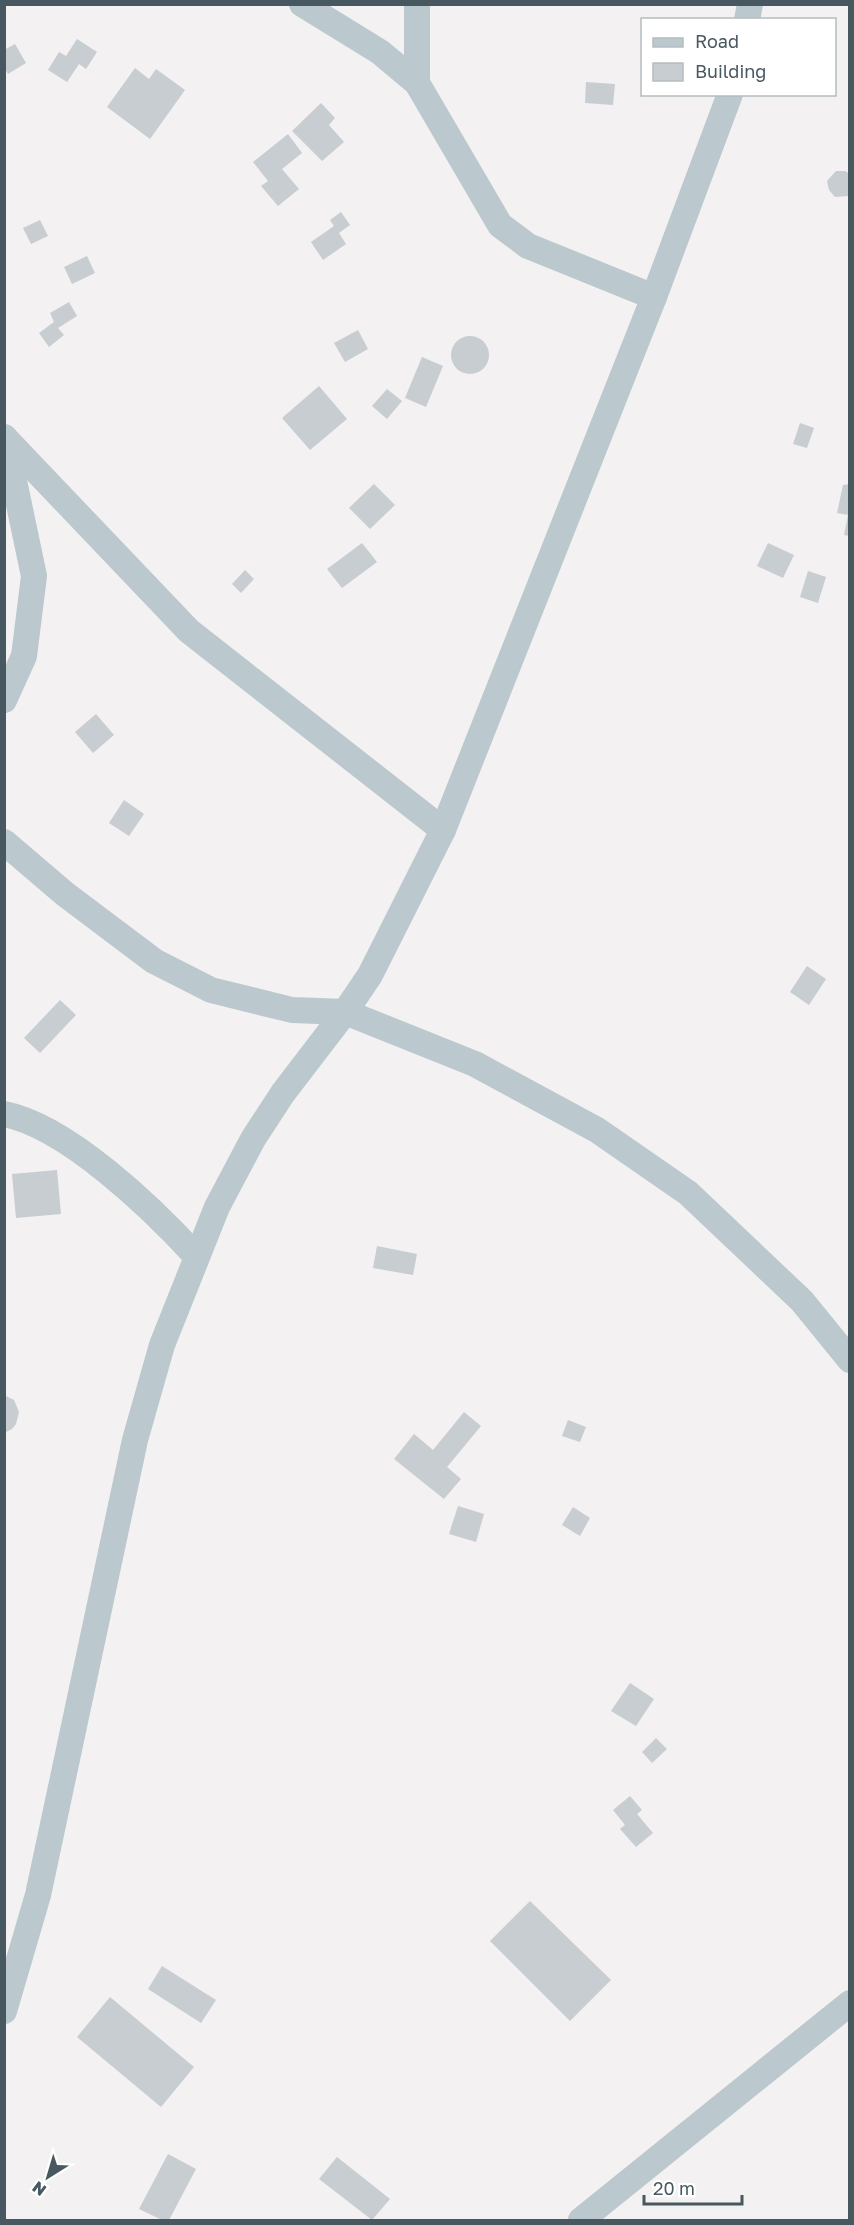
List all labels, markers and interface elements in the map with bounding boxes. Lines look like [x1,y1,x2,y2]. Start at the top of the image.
legend [641,18,836,96]
text: Road [695,30,739,52]
text: Building [695,60,766,82]
north arrow [18,2147,78,2207]
scale bar [644,2168,742,2206]
text: N [28,2177,50,2201]
text: 20 m [653,2177,695,2199]

